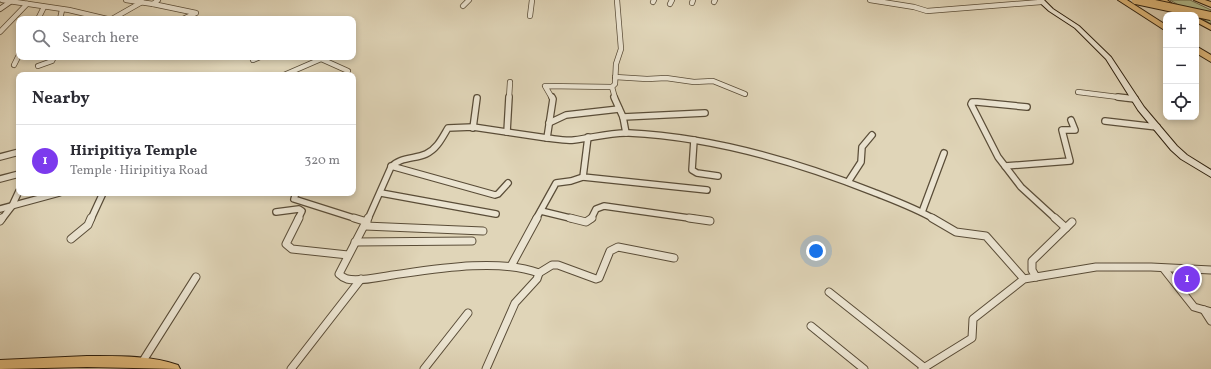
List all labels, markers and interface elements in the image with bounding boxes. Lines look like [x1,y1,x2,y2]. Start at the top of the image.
map controls [1163,12,1199,120]
button: + [1163,12,1199,48]
search box [16,16,356,60]
icon: search [30,27,52,49]
text: Search here [62,28,139,49]
button: − [1163,48,1199,84]
button: locate [1163,84,1199,120]
text: Nearby [32,87,90,110]
text: Hiripitiya Temple [70,141,197,162]
text: 1 [42,152,48,170]
text: 320 m [305,152,340,170]
text: Temple · Hiripitiya Road [70,162,208,180]
your location [806,241,826,261]
pin: 1 [1174,264,1200,294]

